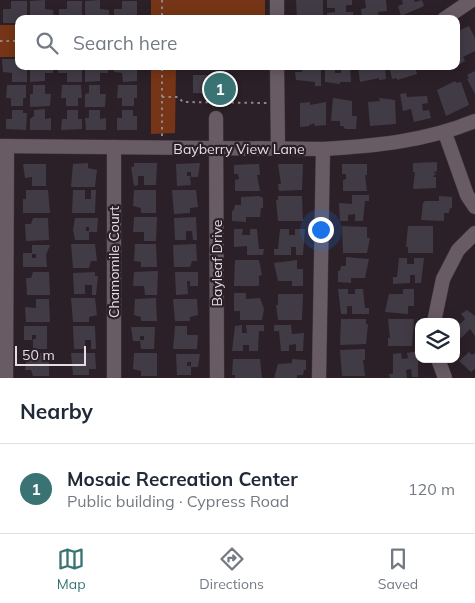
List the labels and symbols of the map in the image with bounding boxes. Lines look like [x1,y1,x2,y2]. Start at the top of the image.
pin: 1 [204,70,236,108]
street label: Bayberry View Lane [173,140,305,158]
street label: Chamomile Court [105,206,123,318]
your location [308,217,334,243]
street label: Bayleaf Drive [208,220,226,306]
scale bar [15,343,86,366]

